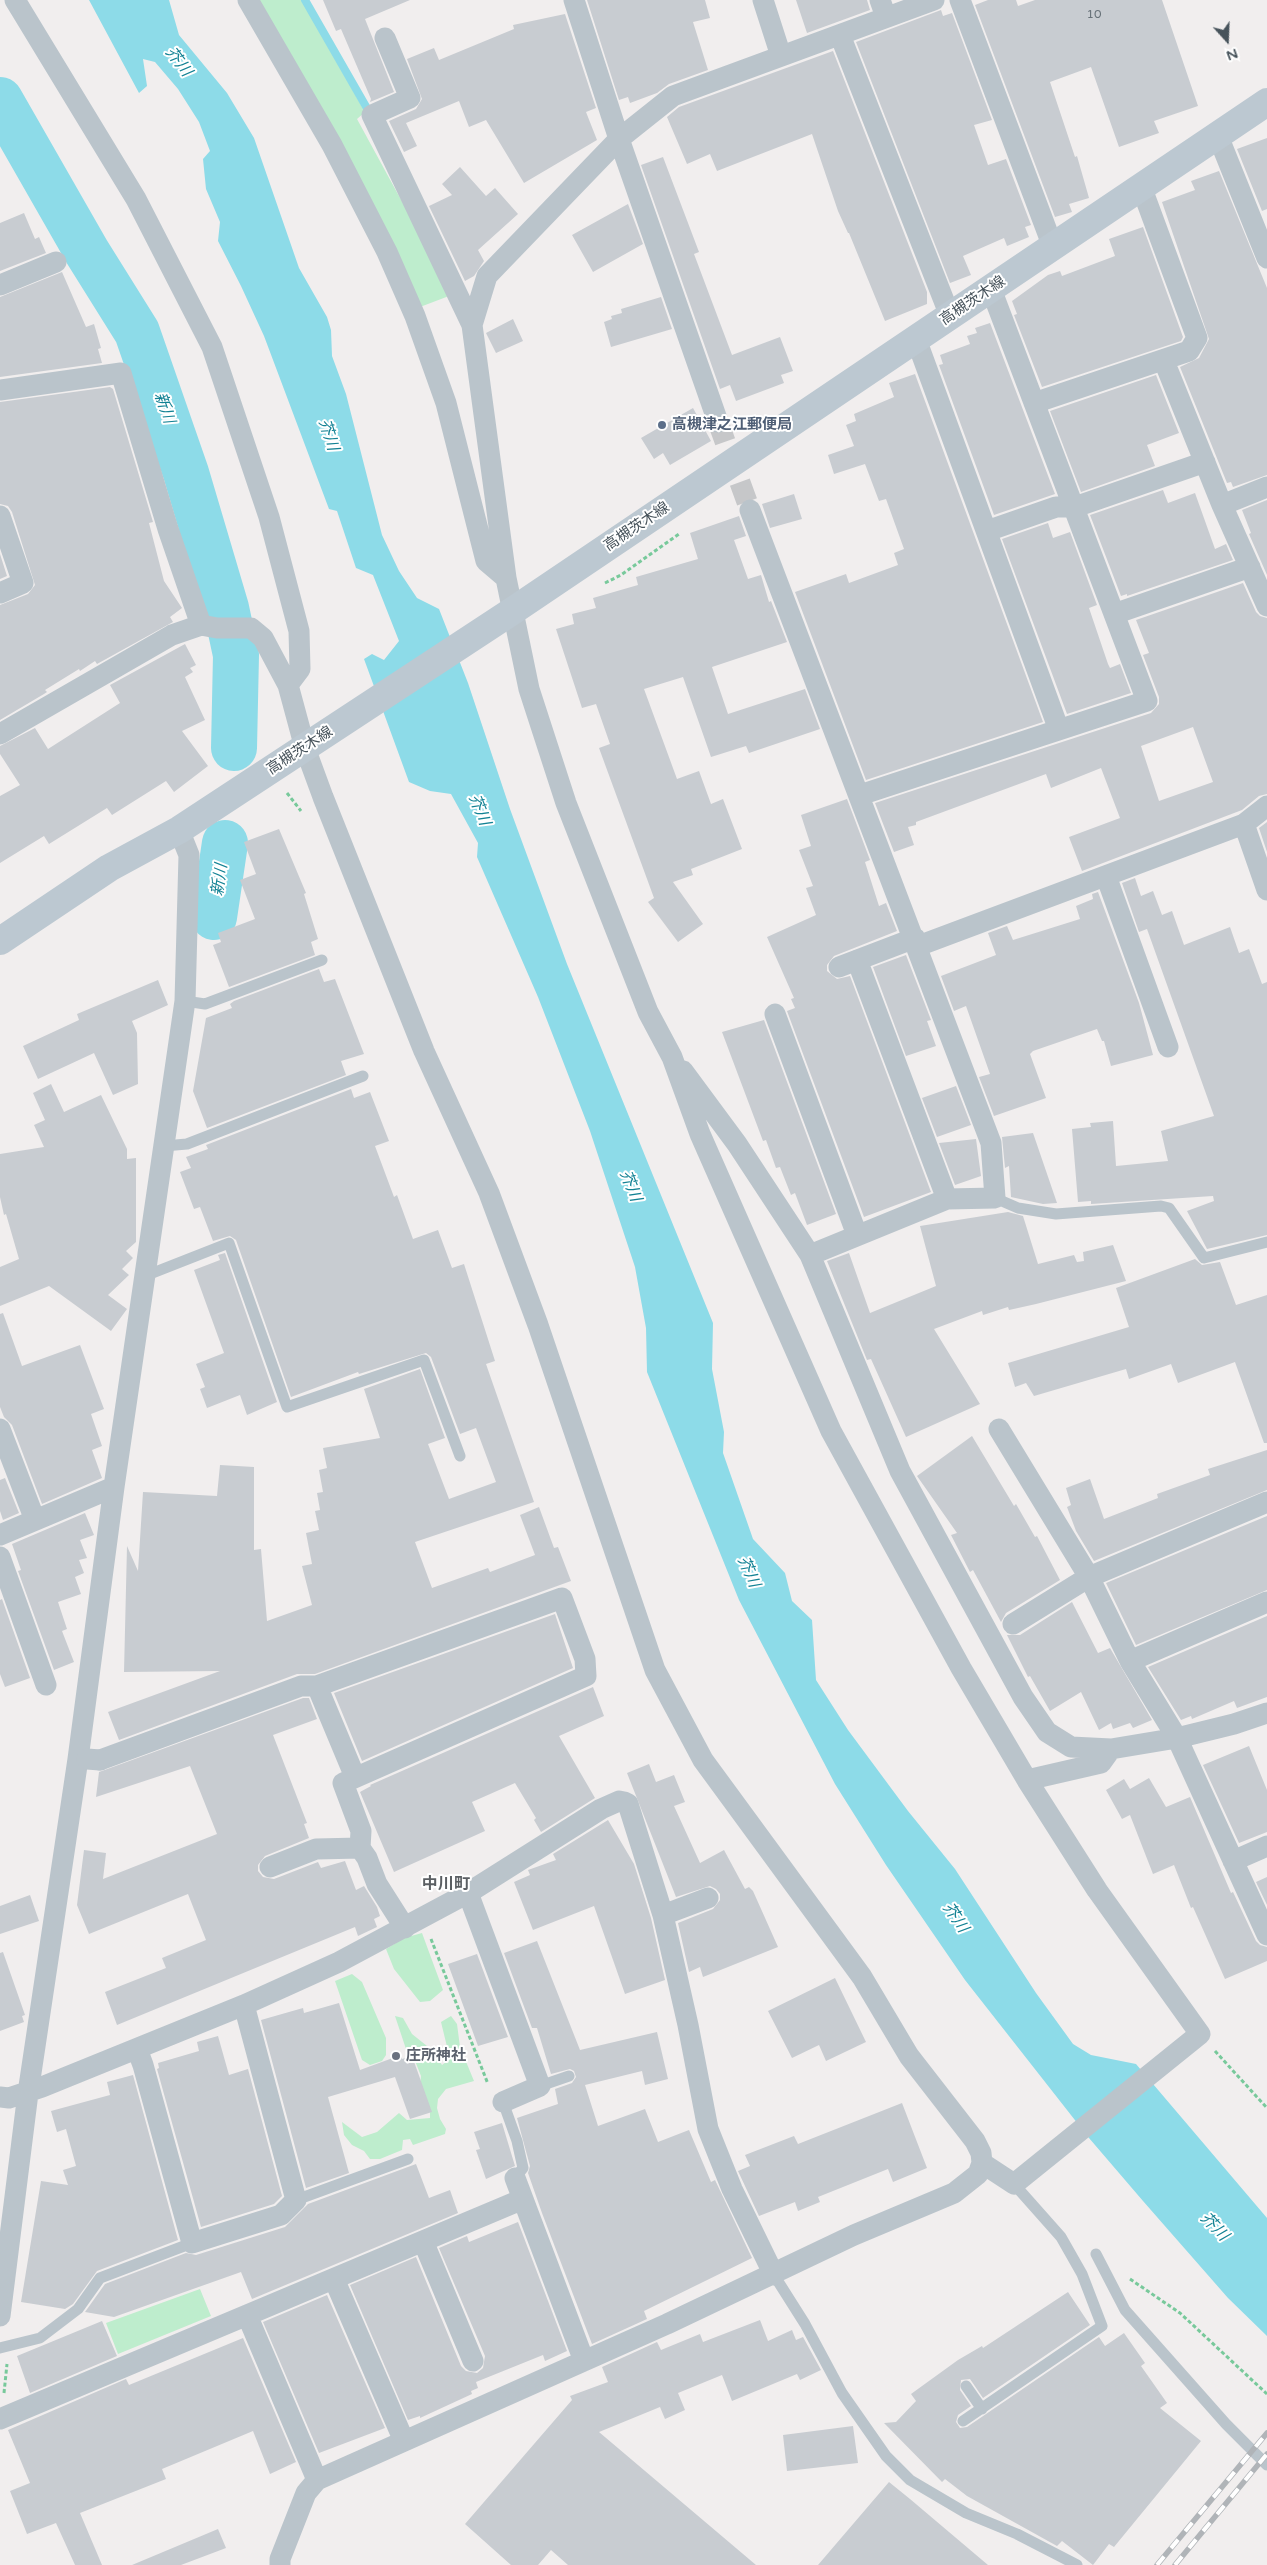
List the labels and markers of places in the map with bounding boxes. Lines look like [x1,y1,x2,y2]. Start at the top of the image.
place label: 高槻津之江郵便局 [672,416,792,434]
marker: 高槻津之江郵便局 [656,419,668,431]
place label: 庄所神社 [406,2047,466,2065]
marker: 庄所神社 [390,2050,402,2062]

